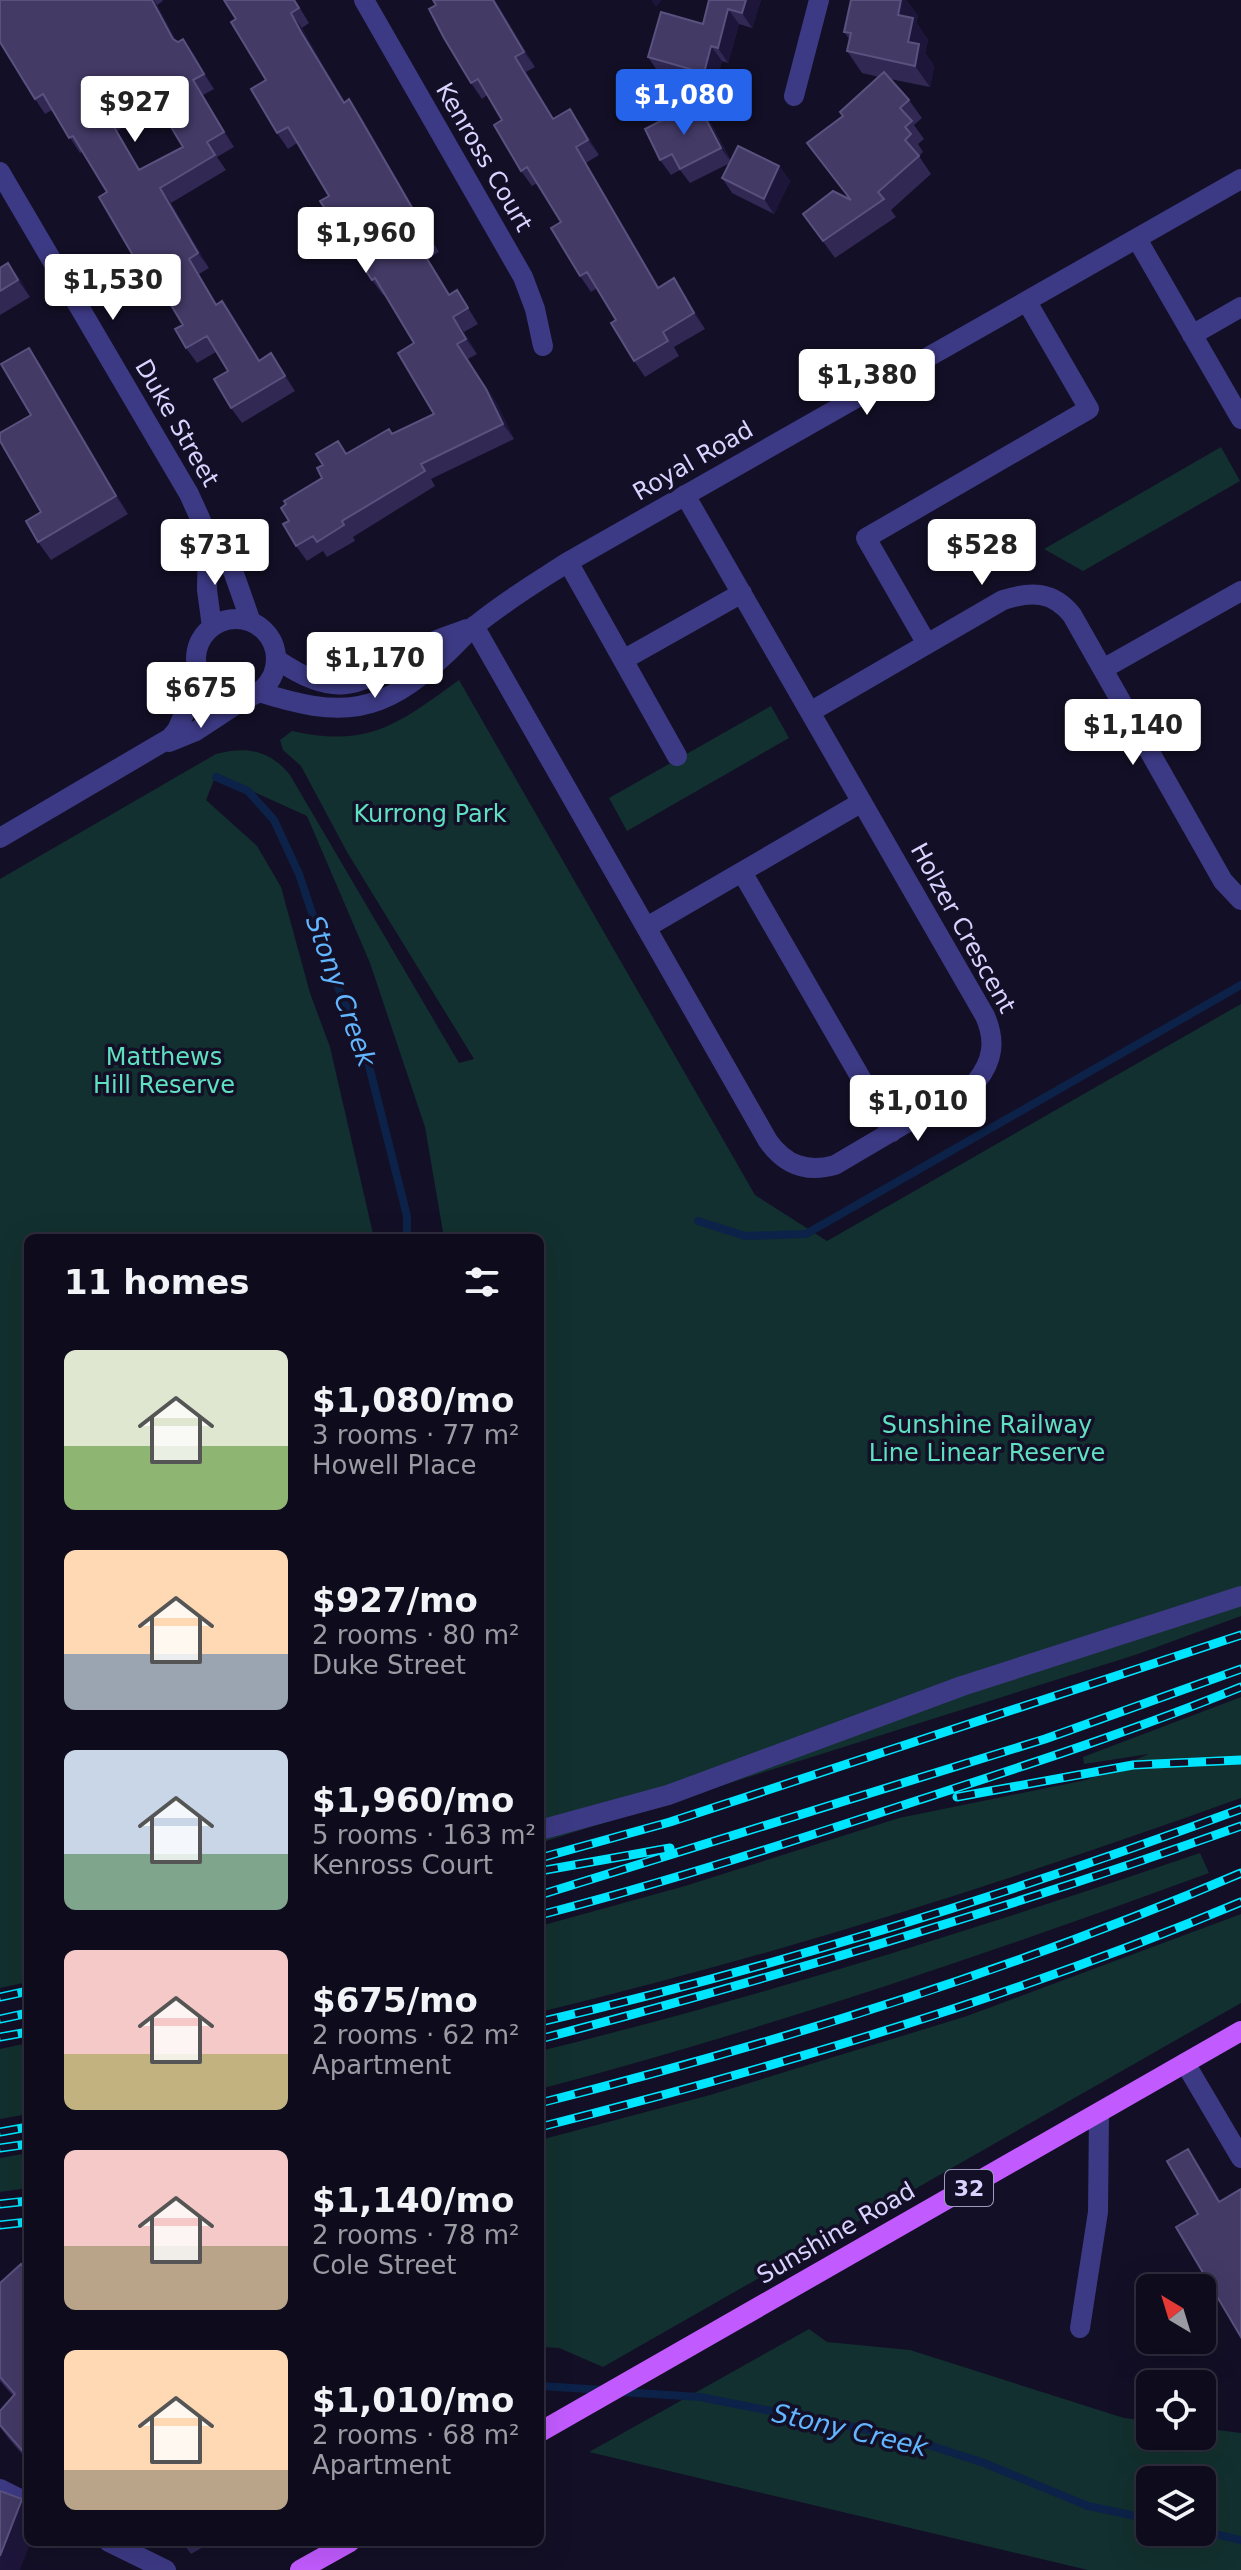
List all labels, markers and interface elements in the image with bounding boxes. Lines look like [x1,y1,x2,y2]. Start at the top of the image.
pin: $1,080 [619,69,749,137]
pin: $927 [88,76,182,144]
street label: Kenross Court [430,78,538,236]
text: $1,080 [634,80,734,110]
text: $927 [99,87,171,117]
pin: $1,960 [301,207,431,275]
text: $1,960 [316,218,416,248]
pin: $1,530 [48,254,178,322]
text: $1,530 [63,265,163,295]
pin: $1,380 [802,349,932,417]
street label: Duke Street [129,354,225,492]
text: $1,380 [817,360,917,390]
street label: Royal Road [628,415,758,507]
pin: $731 [168,519,262,587]
pin: $528 [935,519,1029,587]
text: $731 [179,530,251,560]
text: $528 [946,530,1018,560]
pin: $1,170 [310,632,440,700]
text: $1,170 [325,643,425,673]
pin: $675 [154,662,248,730]
text: $675 [165,673,237,703]
pin: $1,140 [1068,699,1198,767]
text: $1,140 [1083,710,1183,740]
park label: Kurrong Park [353,800,507,828]
street label: Holzer Crescent [905,838,1021,1018]
water label: Stony Creek [300,911,383,1072]
park label: Matthews Hill Reserve [93,1043,235,1099]
pin: $1,010 [853,1075,983,1143]
text: $1,010 [868,1086,968,1116]
icon: filters [460,1260,504,1304]
text: 11 homes [64,1262,249,1302]
text: $1,080/mo [312,1380,514,1420]
icon: home [128,1382,224,1478]
park label: Sunshine Railway Line Linear Reserve [869,1411,1105,1467]
text: 3 rooms · 77 m² [312,1420,520,1450]
text: Howell Place [312,1450,477,1480]
text: $927/mo [312,1580,478,1620]
icon: home [128,1582,224,1678]
text: 2 rooms · 80 m² [312,1620,520,1650]
text: Duke Street [312,1650,466,1680]
text: $1,960/mo [312,1780,514,1820]
icon: home [128,1782,224,1878]
text: 5 rooms · 163 m² [312,1820,536,1850]
text: Kenross Court [312,1850,493,1880]
text: $675/mo [312,1980,478,2020]
icon: home [128,1982,224,2078]
text: 2 rooms · 62 m² [312,2020,520,2050]
text: Apartment [312,2050,451,2080]
road number: 32 [945,2170,993,2206]
street label: Sunshine Road [752,2176,920,2290]
text: $1,140/mo [312,2180,514,2220]
icon: home [128,2182,224,2278]
text: 2 rooms · 78 m² [312,2220,520,2250]
text: Cole Street [312,2250,457,2280]
north arrow [1136,2274,1216,2354]
map controls [1136,2274,1216,2546]
button: locate [1136,2370,1216,2450]
text: $1,010/mo [312,2380,514,2420]
icon: home [128,2382,224,2478]
water label: Stony Creek [769,2398,932,2463]
text: 2 rooms · 68 m² [312,2420,520,2450]
text: Apartment [312,2450,451,2480]
button: layers [1136,2466,1216,2546]

